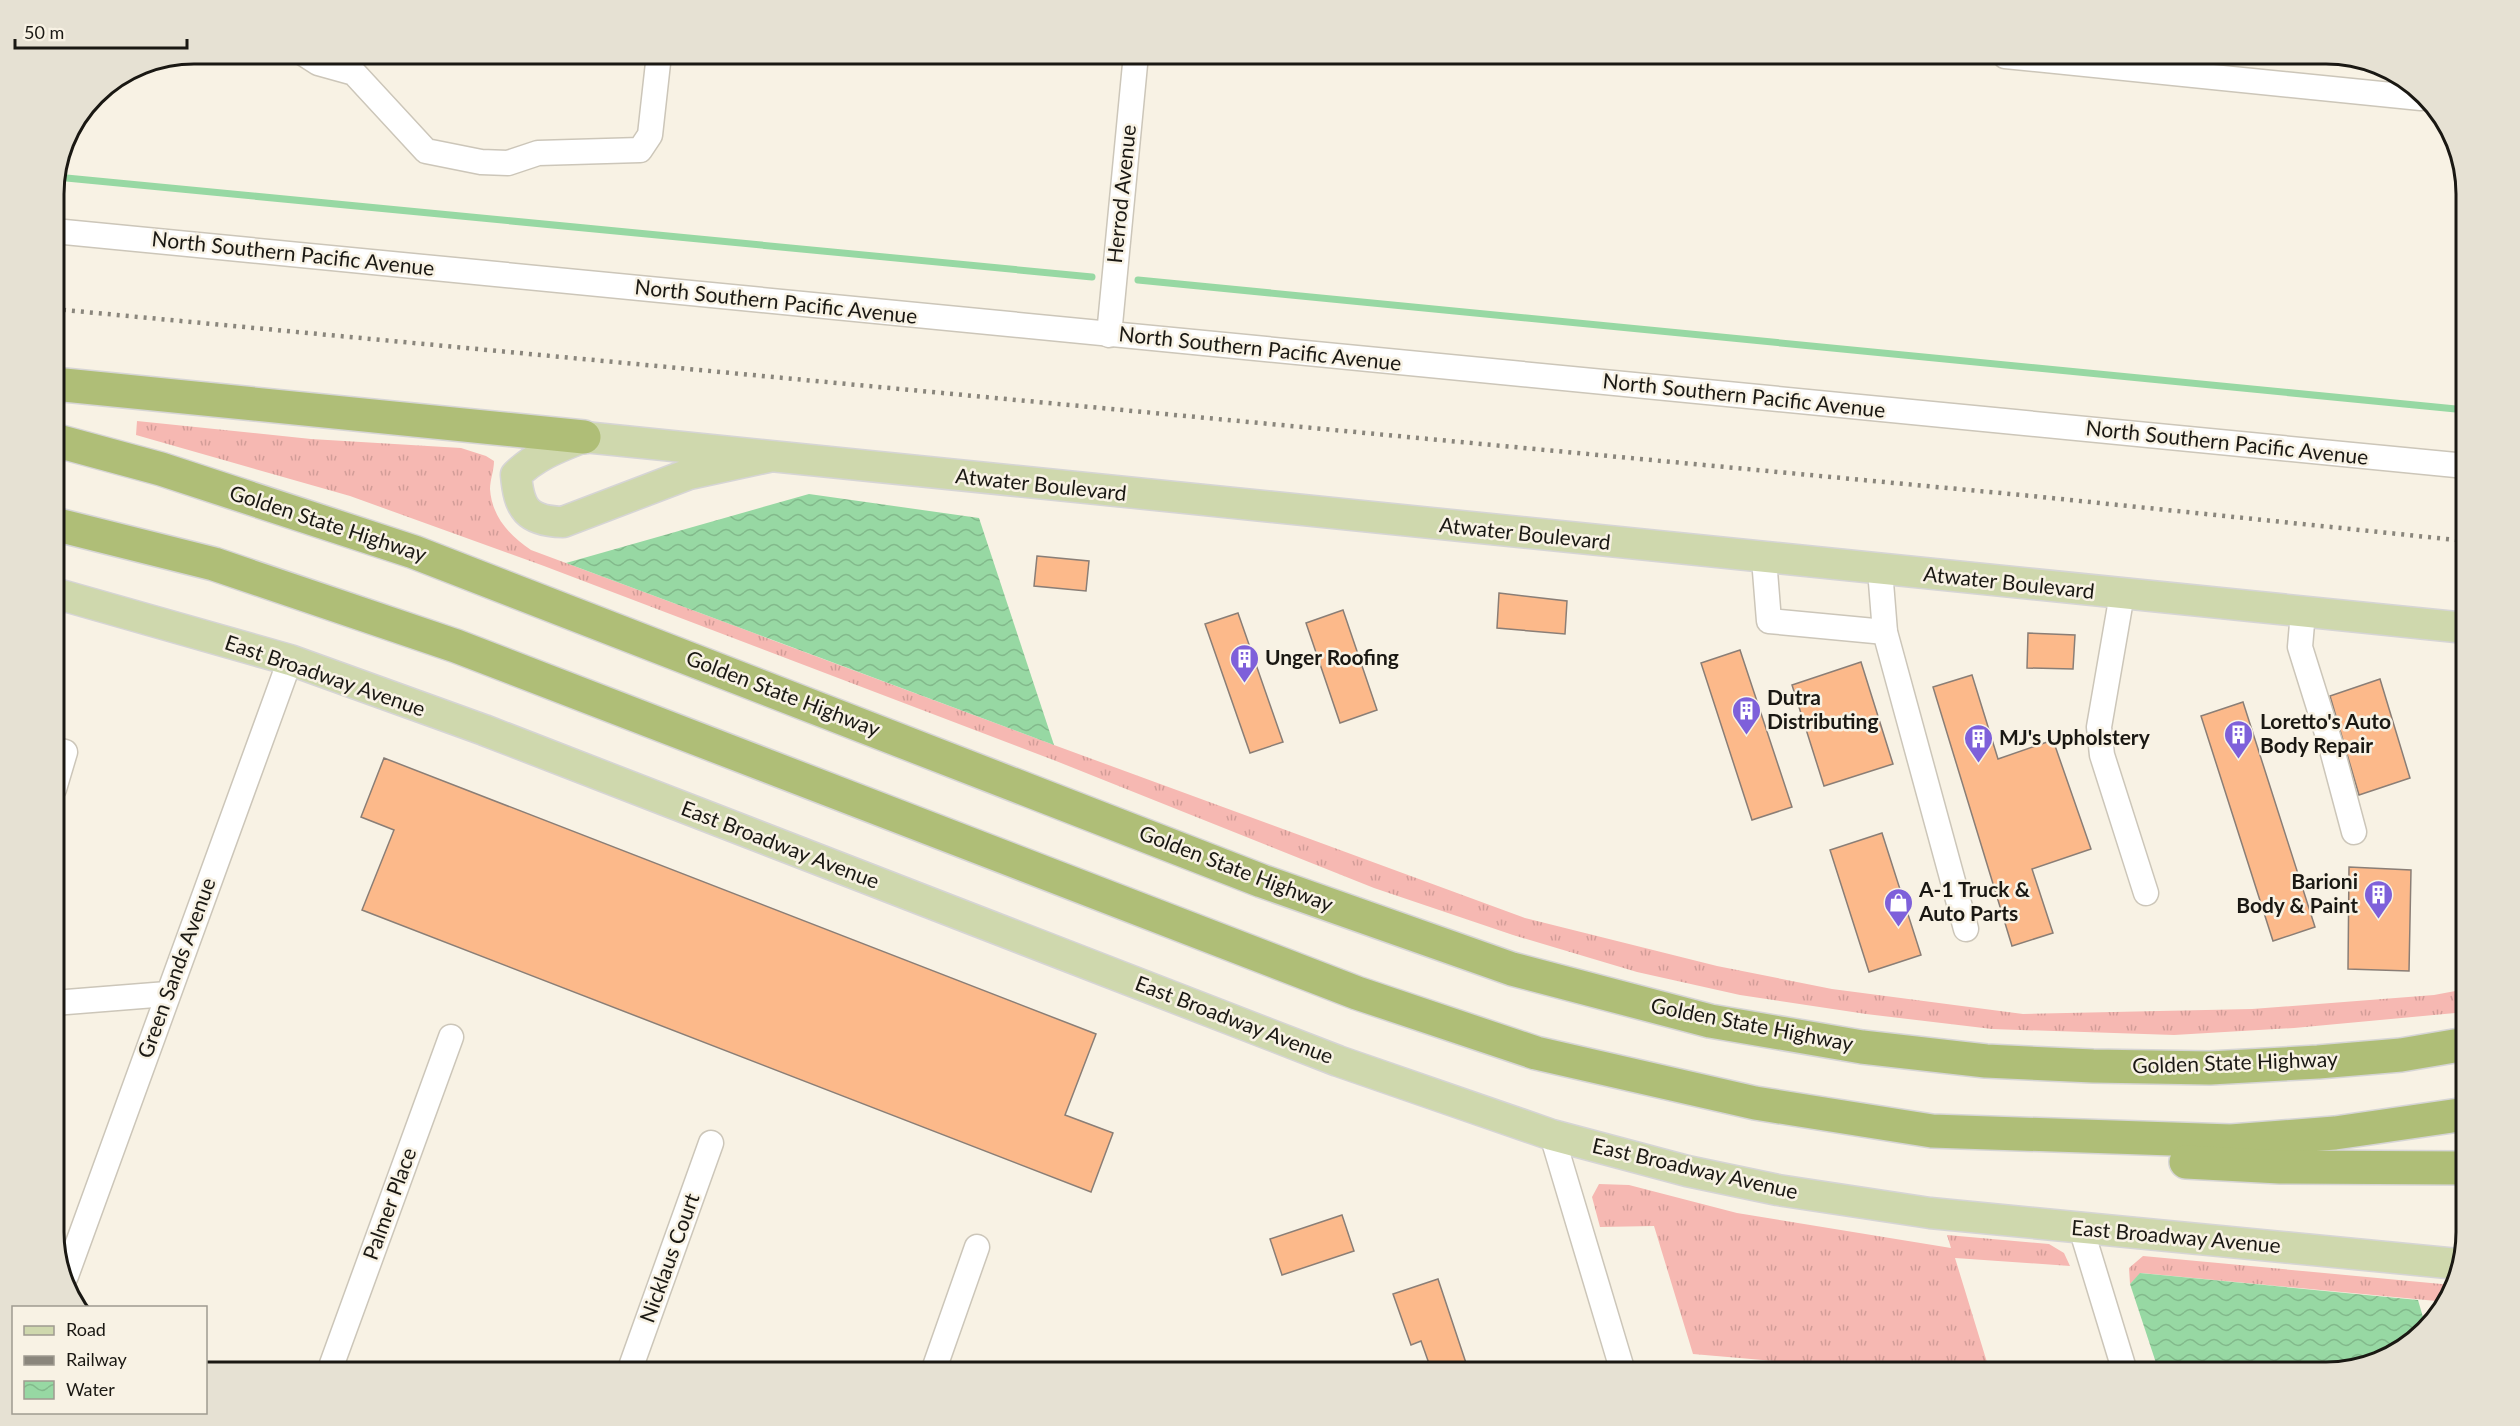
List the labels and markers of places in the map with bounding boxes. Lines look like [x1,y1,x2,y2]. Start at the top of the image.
building icon: Unger Roofing [1228,642,1260,684]
place label: Unger Roofing [1265,644,1399,669]
place label: Dutra Distributing [1767,684,1879,733]
building icon: Dutra Distributing [1730,694,1762,736]
place label: Loretto's Auto Body Repair [2260,708,2391,757]
building icon: Loretto's Auto Body Repair [2223,718,2255,760]
building icon: MJ's Upholstery [1962,722,1994,764]
place label: MJ's Upholstery [1999,724,2151,749]
place label: Barioni Body & Paint [2236,868,2358,917]
place label: A-1 Truck & Auto Parts [1918,876,2031,925]
building icon: Barioni Body & Paint [2363,878,2395,920]
shop icon: A-1 Truck & Auto Parts [1882,886,1914,928]

